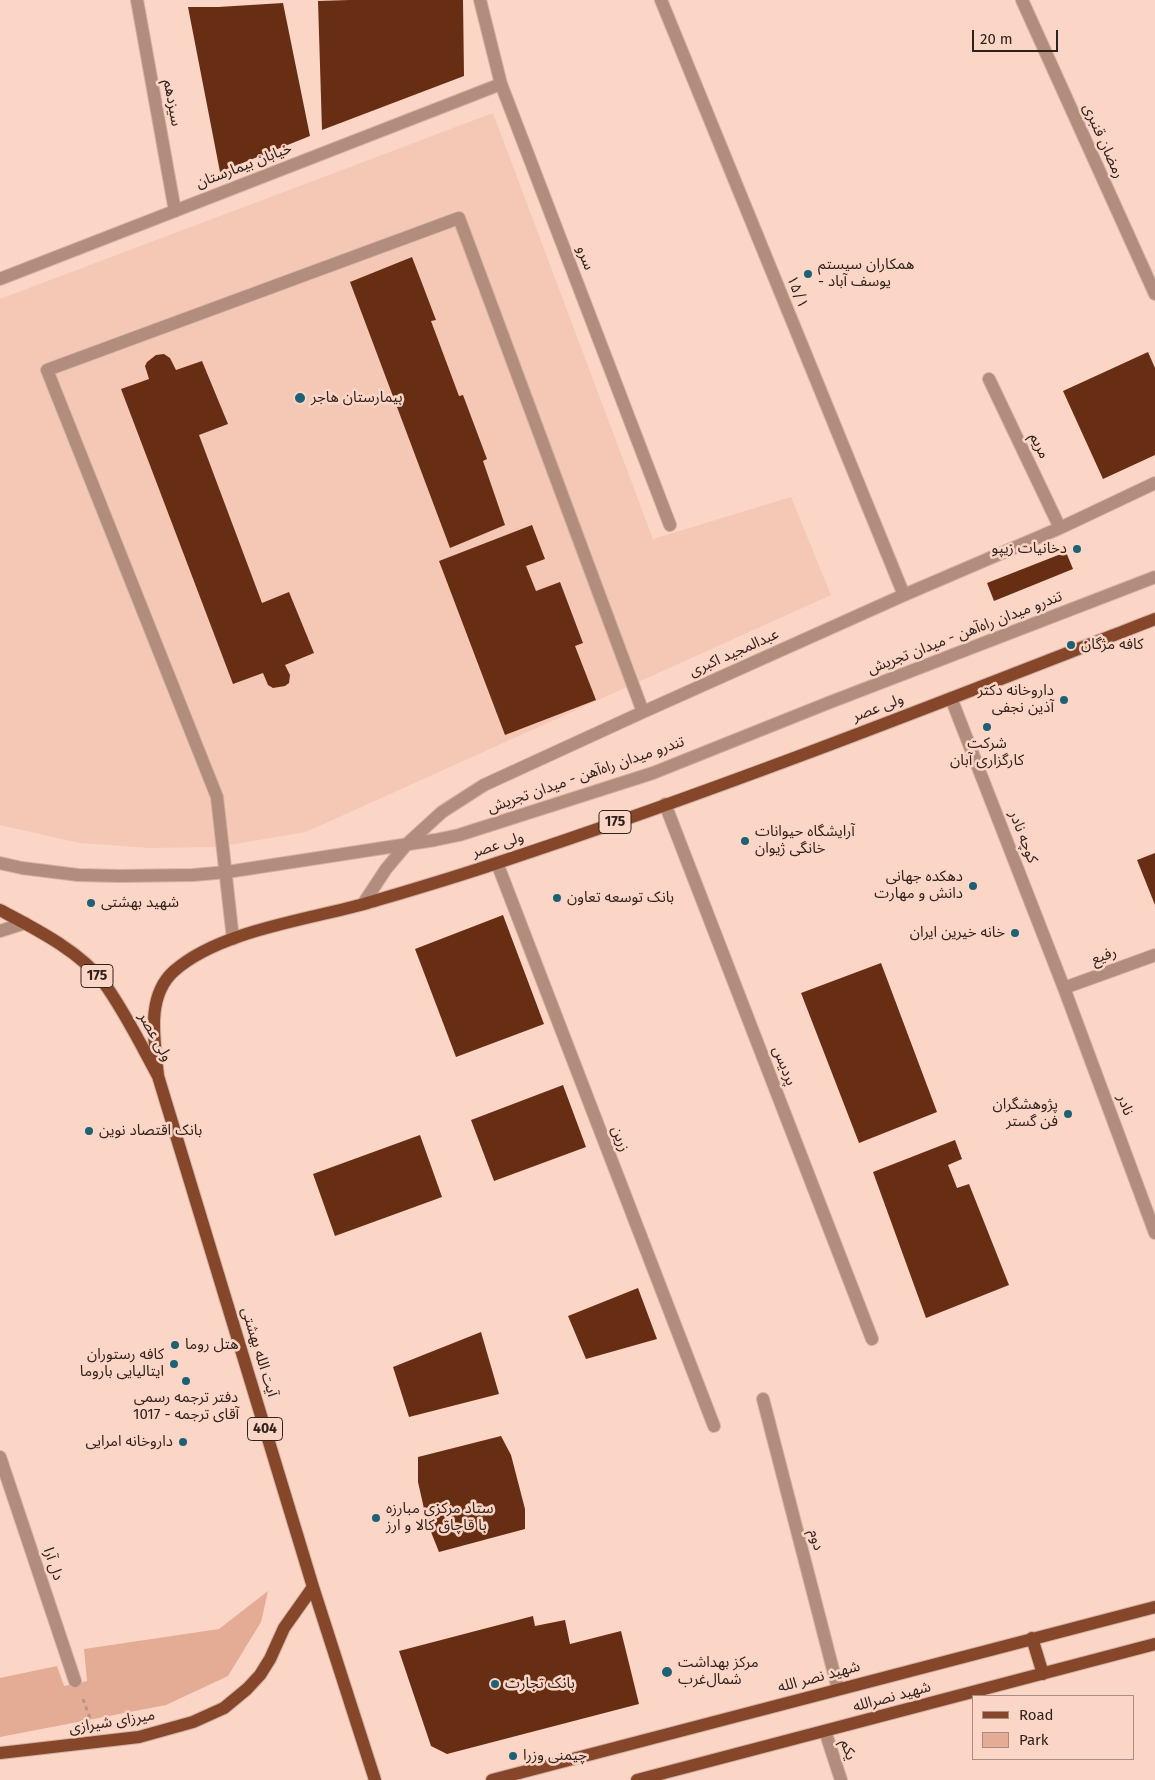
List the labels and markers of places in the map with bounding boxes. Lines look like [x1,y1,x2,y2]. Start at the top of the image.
place label: همکاران سیستم - یوسف آباد [818,256,914,291]
marker: همکاران سیستم - یوسف آباد [802,268,814,280]
place label: بیمارستان هاجر [311,389,402,407]
marker: بیمارستان هاجر [293,391,307,405]
place label: دخانیات زیپو [992,540,1067,558]
marker: دخانیات زیپو [1071,543,1083,555]
place label: کافه مژگان [1081,636,1144,654]
marker: کافه مژگان [1065,639,1077,651]
place label: داروخانه دکتر آذین نجفی [978,682,1054,717]
marker: داروخانه دکتر آذین نجفی [1058,694,1070,706]
marker: شرکت کارگزاری آبان [981,721,993,733]
place label: شرکت کارگزاری آبان [950,735,1024,770]
place label: آرایشگاه حیوانات خانگی ژیوان [755,823,855,858]
marker: آرایشگاه حیوانات خانگی ژیوان [739,835,751,847]
place label: دهکده جهانی دانش و مهارت [874,868,963,903]
marker: دهکده جهانی دانش و مهارت [967,880,979,892]
place label: بانک توسعه تعاون [567,889,674,907]
marker: بانک توسعه تعاون [551,892,563,904]
place label: شهید بهشتی [101,894,179,912]
marker: شهید بهشتی [85,897,97,909]
place label: خانه خیرین ایران [910,924,1005,942]
marker: خانه خیرین ایران [1009,927,1021,939]
place label: پژوهشگران فن گستر [992,1096,1058,1131]
marker: پژوهشگران فن گستر [1062,1108,1074,1120]
place label: بانک اقتصاد نوین [99,1122,202,1140]
marker: بانک اقتصاد نوین [83,1125,95,1137]
place label: هتل روما [185,1336,239,1354]
marker: هتل روما [169,1339,181,1351]
place label: کافه رستوران ایتالیایی باروما [80,1346,164,1381]
marker: کافه رستوران ایتالیایی باروما [168,1358,180,1370]
marker: دفتر ترجمه رسمی 1017 - آقای ترجمه [180,1375,192,1387]
place label: دفتر ترجمه رسمی 1017 - آقای ترجمه [133,1389,239,1424]
place label: داروخانه امرایی [85,1433,173,1451]
marker: داروخانه امرایی [177,1436,189,1448]
place label: ستاد مرکزی مبارزه با قاچاق کالا و ارز [386,1500,493,1535]
marker: ستاد مرکزی مبارزه با قاچاق کالا و ارز [370,1512,382,1524]
place label: مرکز بهداشت شمال‌غرب [678,1654,759,1689]
marker: مرکز بهداشت شمال‌غرب [660,1665,674,1679]
place label: بانک تجارت [505,1675,575,1693]
marker: بانک تجارت [489,1678,501,1690]
place label: چیمنی وزرا [523,1747,587,1765]
marker: چیمنی وزرا [507,1750,519,1762]

